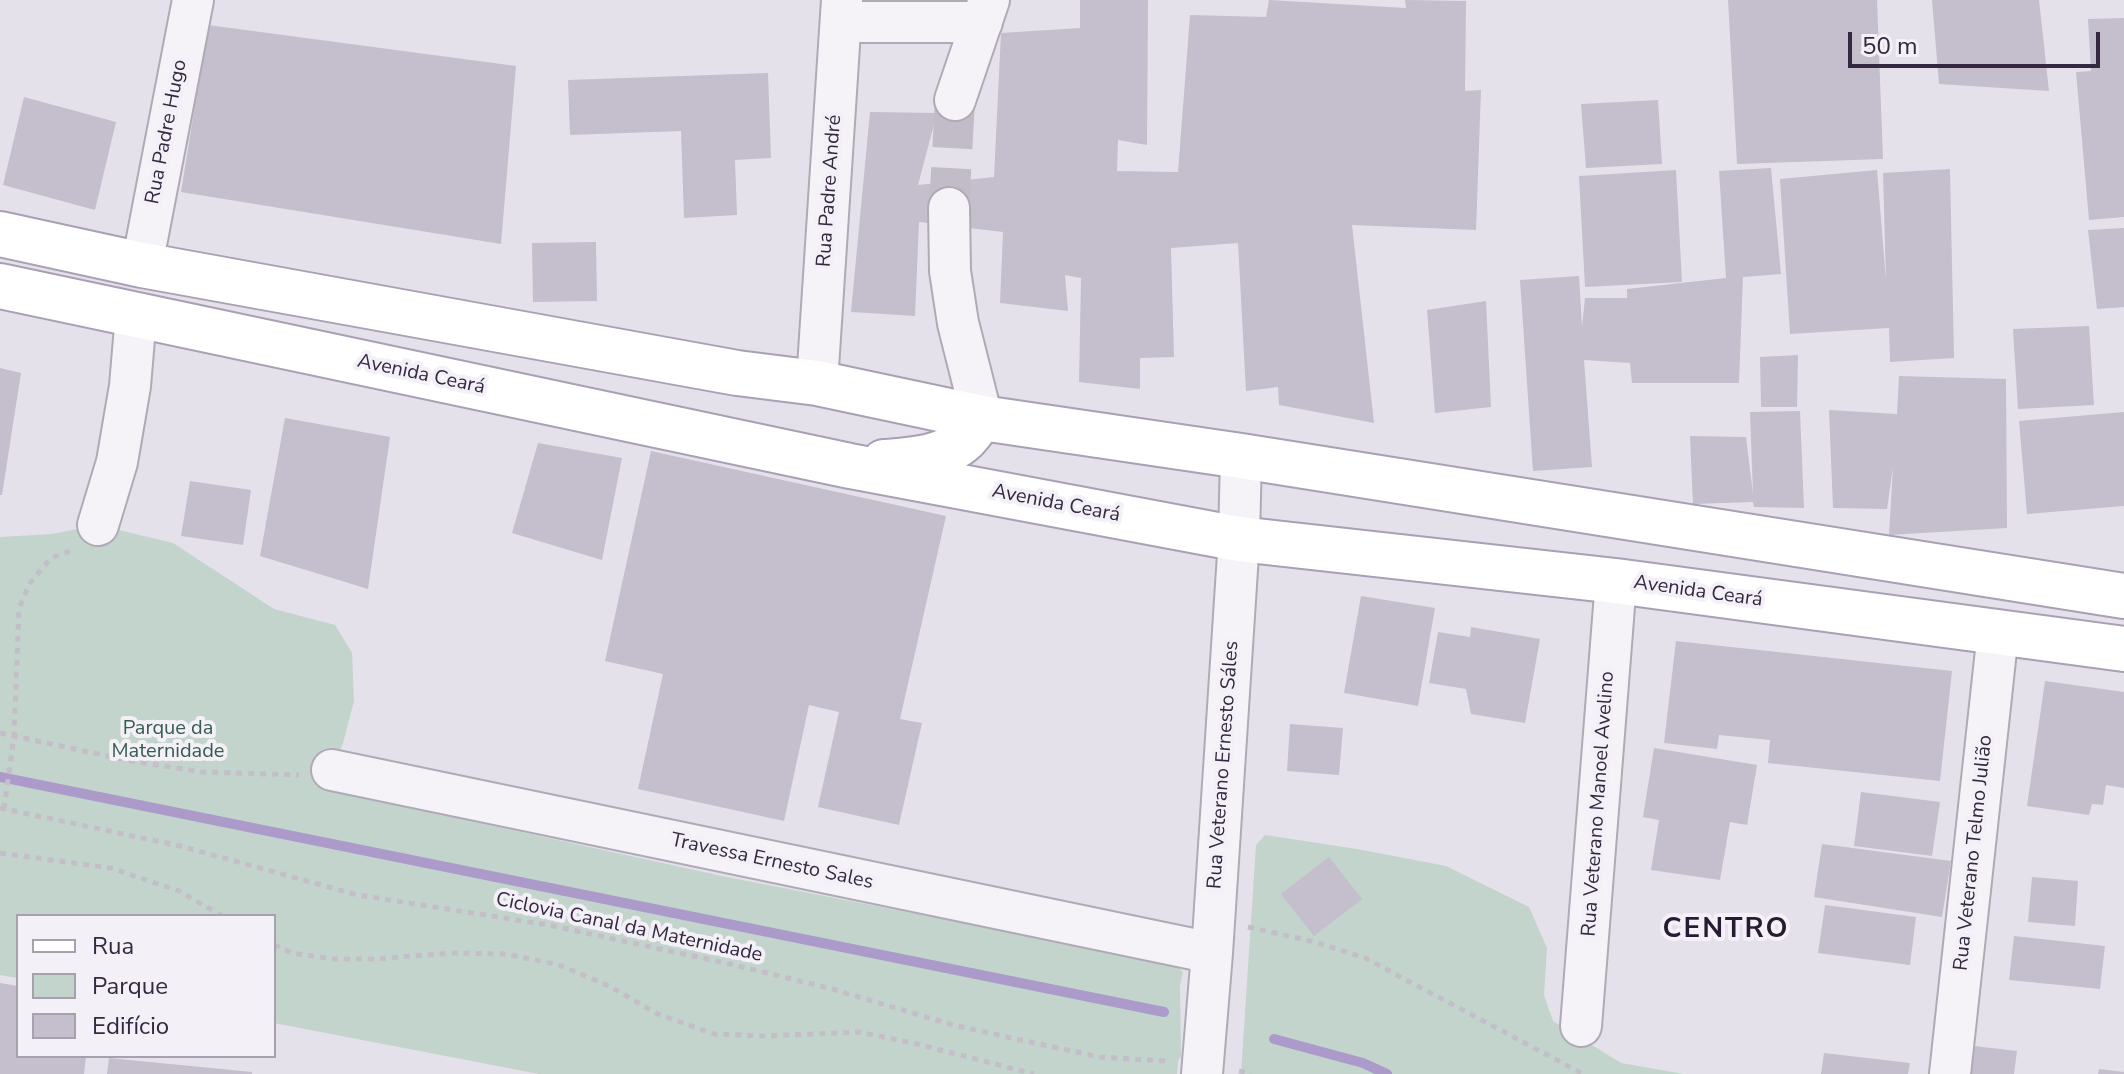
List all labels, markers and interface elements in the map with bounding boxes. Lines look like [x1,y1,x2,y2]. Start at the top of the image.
scale bar [1852,16,2104,66]
text: 50 m [1862,30,1918,62]
street label: Rua Padre Hugo [141,58,193,206]
street label: Rua Padre André [813,114,847,268]
street label: Avenida Ceará [355,350,487,400]
street label: Avenida Ceará [990,480,1122,528]
street label: Avenida Ceará [1632,571,1764,613]
street label: Rua Veterano Ernesto Sáles [1203,640,1245,890]
street label: Rua Veterano Manoel Avelino [1578,670,1620,938]
park label: Parque da Maternidade [112,717,224,764]
street label: Rua Veterano Telmo Julião [1950,734,1998,972]
street label: Travessa Ernesto Sales [669,829,875,895]
street label: Ciclovia Canal da Maternidade [494,888,764,968]
district label: CENTRO [1662,913,1790,947]
legend [16,914,276,1058]
text: Rua [92,930,134,962]
text: Parque [92,970,168,1002]
text: Edifício [92,1010,169,1042]

